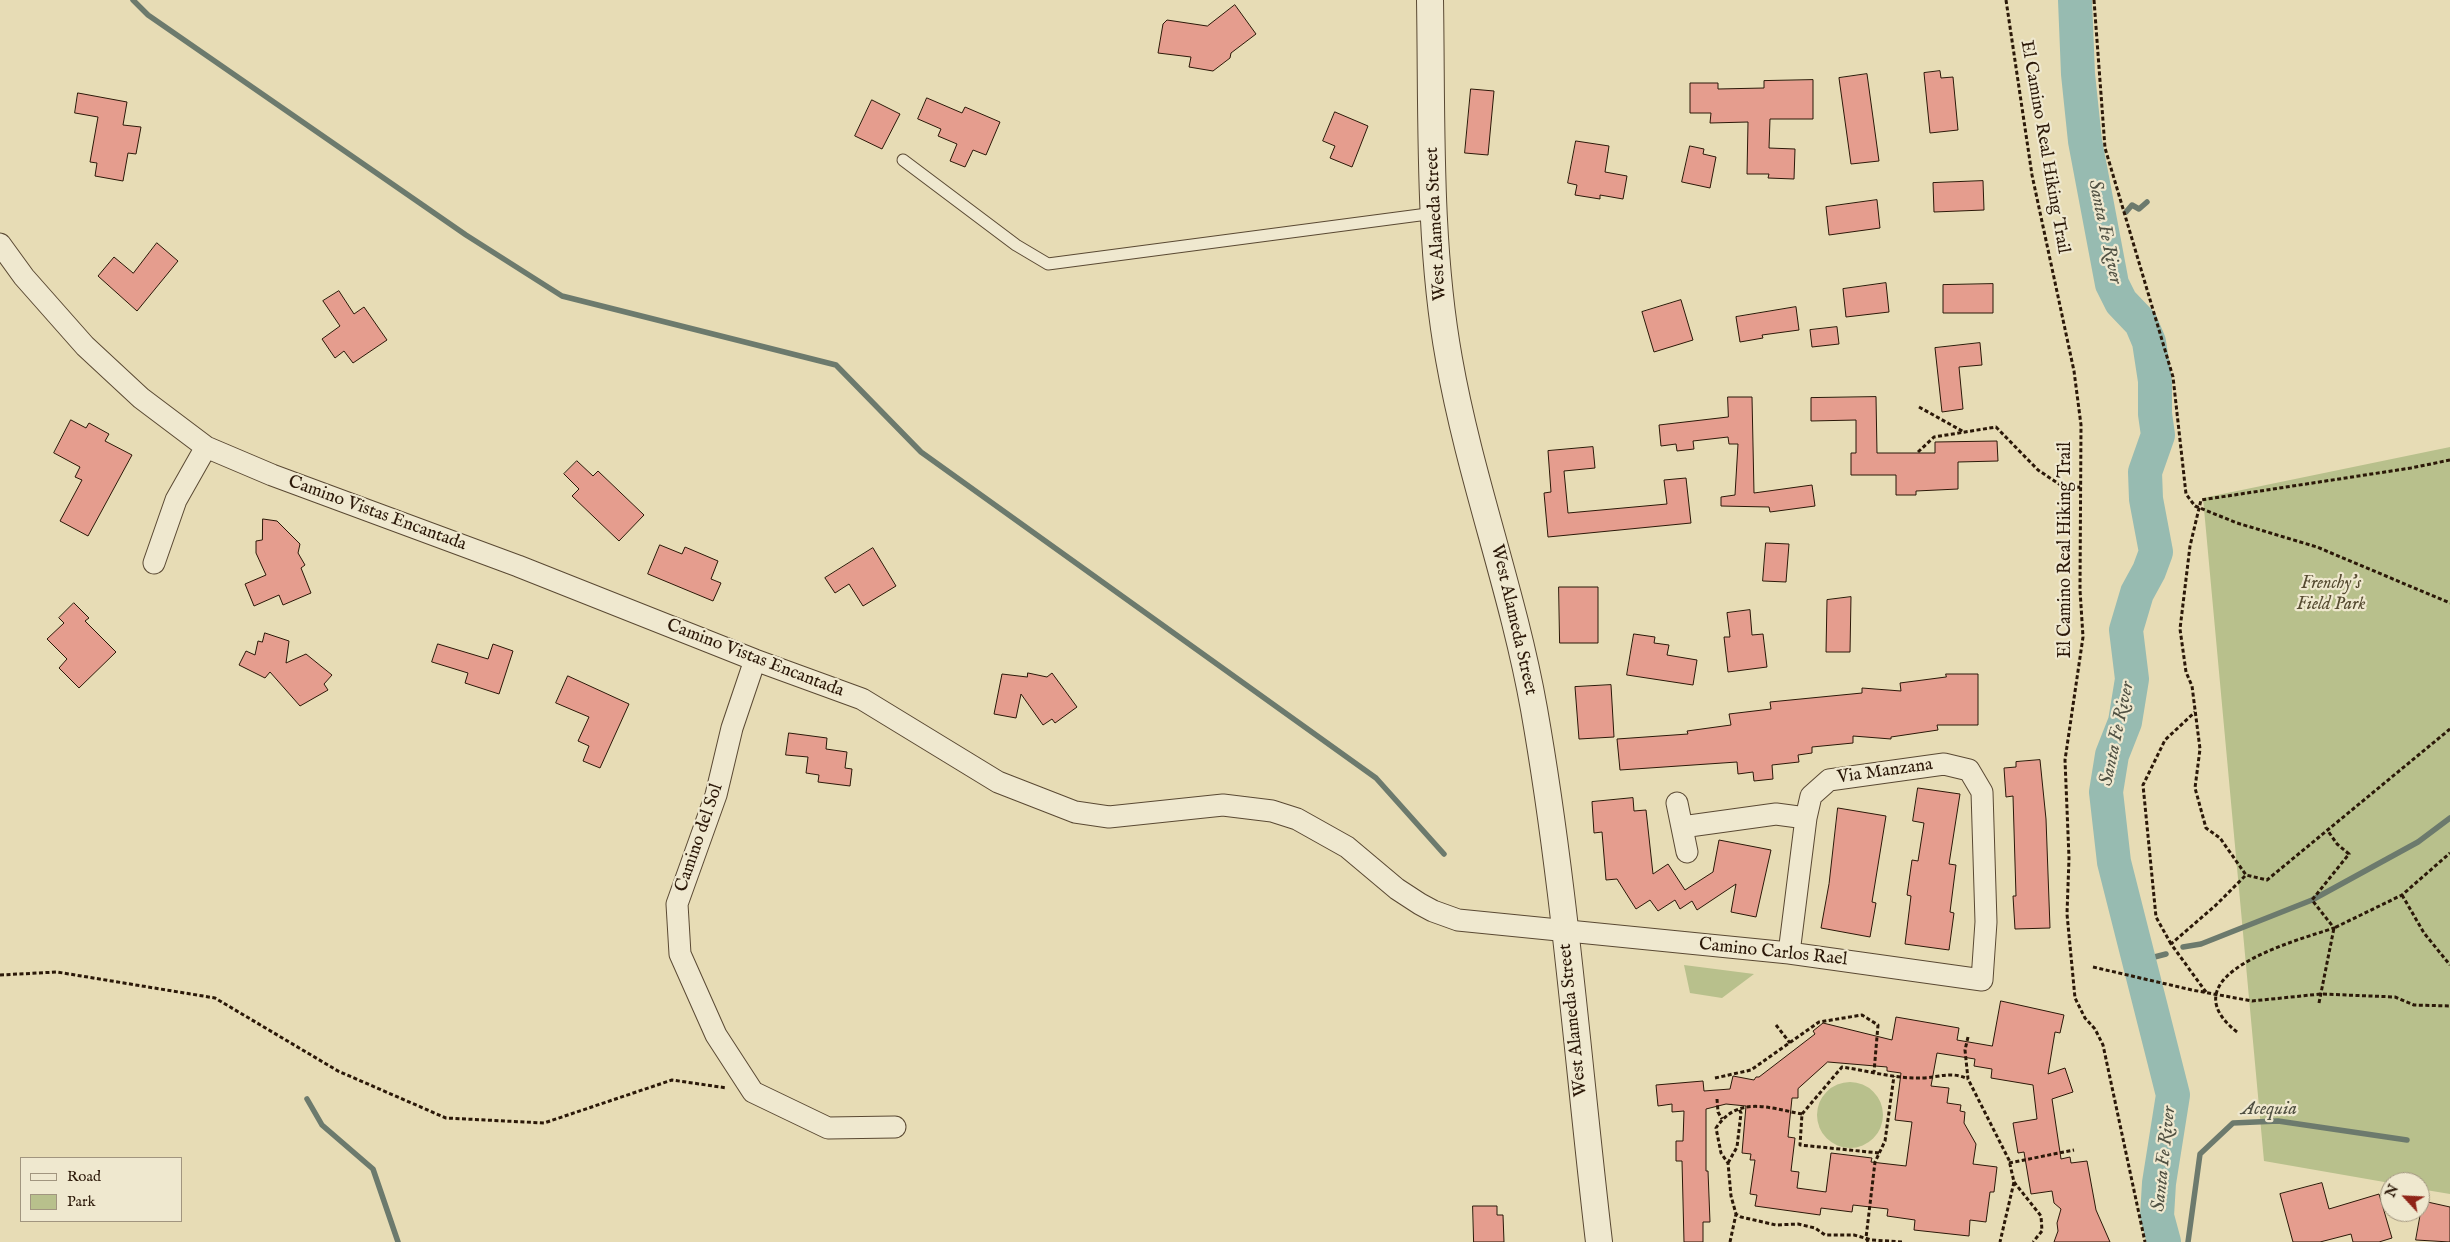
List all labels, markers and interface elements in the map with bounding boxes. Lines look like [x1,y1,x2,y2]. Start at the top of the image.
street label: El Camino Real Hiking Trail [2015,39,2073,255]
street label: West Alameda Street [1422,147,1452,301]
water label: Santa Fe River [2082,178,2126,286]
street label: El Camino Real Hiking Trail [2055,442,2077,658]
street label: Camino Vistas Encantada [285,472,469,556]
street label: West Alameda Street [1485,543,1541,697]
park label: Frenchy's Field Park [2297,573,2365,616]
street label: Camino Vistas Encantada [663,615,847,703]
water label: Santa Fe River [2096,680,2140,788]
street label: Via Manzana [1836,755,1934,789]
street label: Camino del Sol [671,781,729,895]
street label: Camino Carlos Rael [1698,934,1848,972]
street label: West Alameda Street [1555,942,1593,1098]
water label: Acequia [2241,1099,2297,1121]
water label: Santa Fe River [2148,1105,2182,1213]
legend [20,1157,182,1222]
text: Road [67,1167,101,1186]
north arrow [2380,1172,2430,1222]
text: N [2382,1182,2403,1200]
text: Park [67,1192,96,1211]

